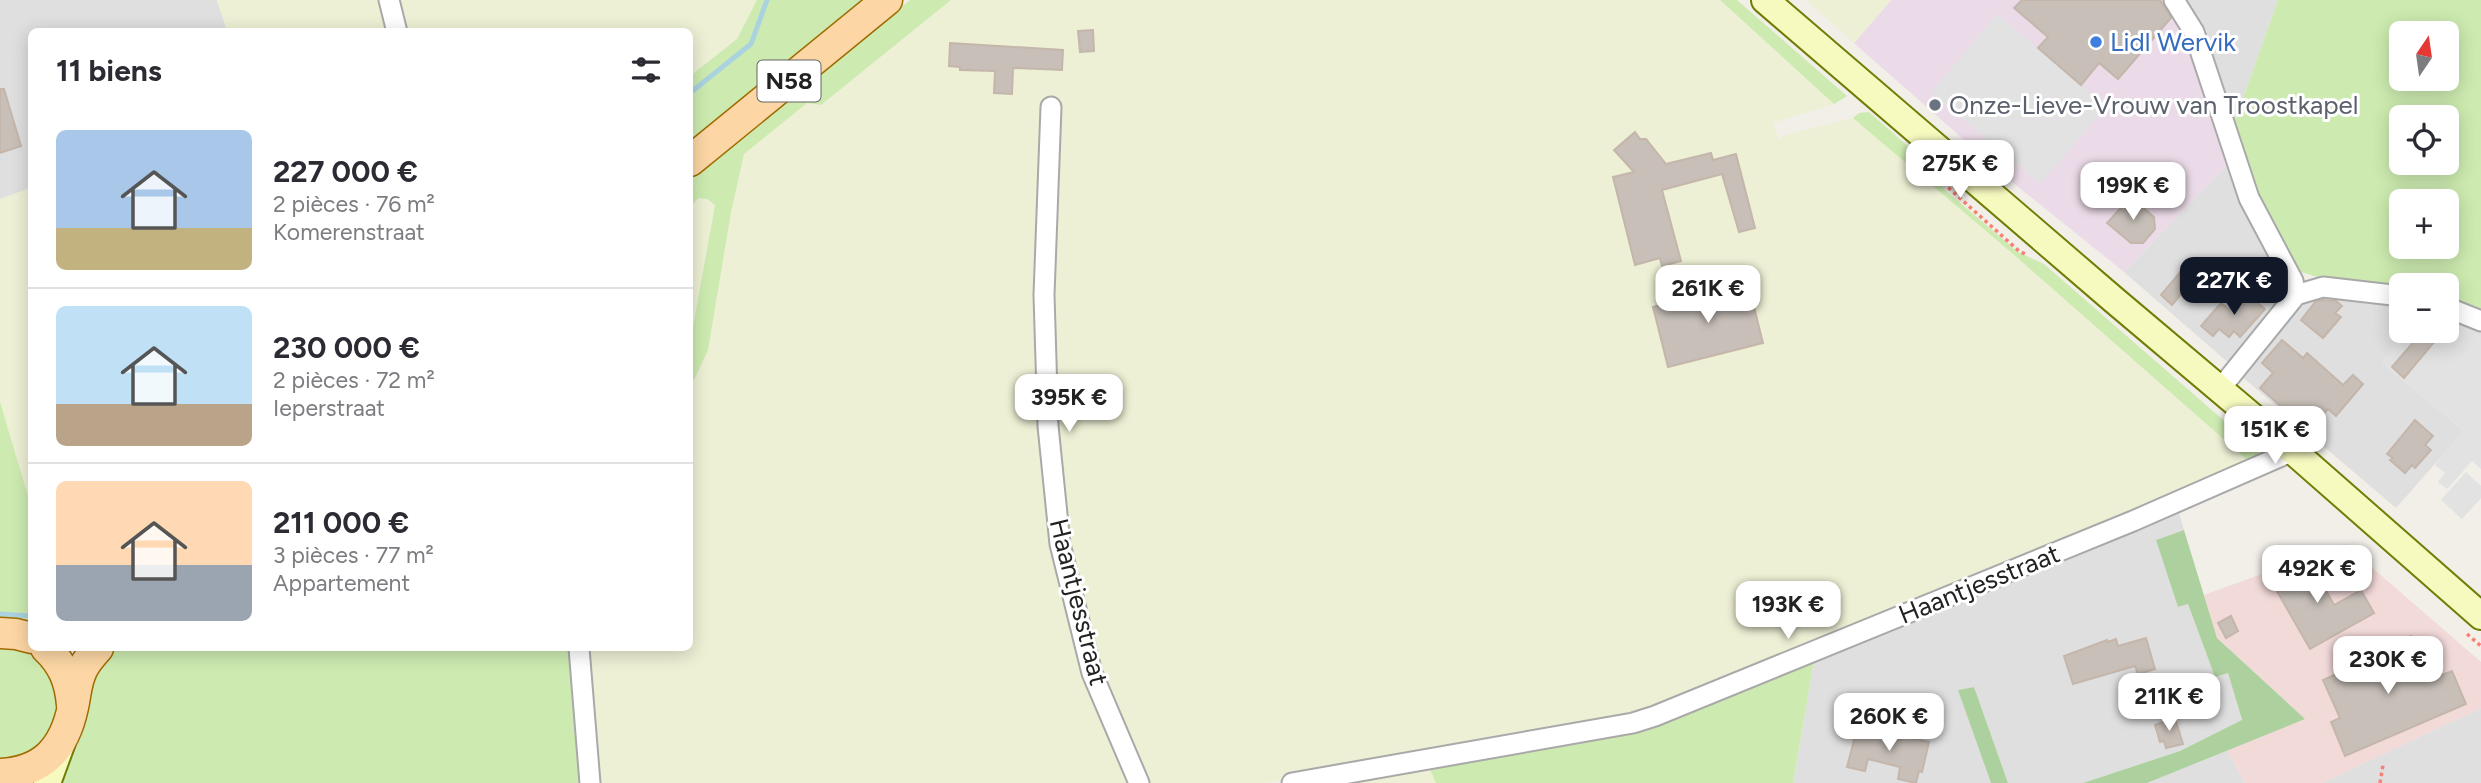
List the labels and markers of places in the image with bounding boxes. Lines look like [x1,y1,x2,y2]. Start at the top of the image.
place label: Lidl Wervik [2110,26,2236,58]
marker: Lidl Wervik [2088,34,2104,50]
place label: Onze-Lieve-Vrouw van Troostkapel [1949,89,2359,121]
marker: Onze-Lieve-Vrouw van Troostkapel [1927,97,1943,113]
pin: 275K € [1903,140,2017,200]
pin: 199K € [2076,162,2190,222]
pin: 227K € [2177,258,2291,317]
pin: 261K € [1651,266,1765,325]
pin: 395K € [1012,374,1126,434]
pin: 151K € [2218,406,2332,466]
pin: 492K € [2260,546,2374,605]
pin: 193K € [1731,582,1845,641]
pin: 230K € [2331,636,2445,696]
pin: 211K € [2112,674,2226,733]
pin: 260K € [1832,694,1946,753]

